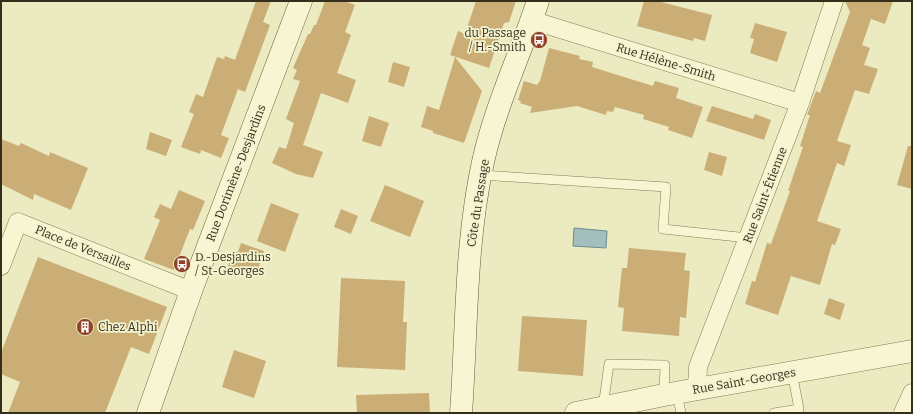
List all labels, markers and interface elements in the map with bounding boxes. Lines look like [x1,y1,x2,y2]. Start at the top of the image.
place label: du Passage / H.-Smith [464,26,527,54]
bus stop icon: du Passage / H.-Smith [529,30,549,50]
street label: Rue Hélène-Smith [615,40,718,84]
street label: Rue Dorimène-Desjardins [203,102,269,243]
street label: Rue Saint-Étienne [739,144,790,245]
street label: Côte du Passage [464,158,492,248]
street label: Place de Versailles [33,222,133,274]
place label: D.-Desjardins / St-Georges [195,250,271,278]
bus stop icon: D.-Desjardins / St-Georges [172,254,192,274]
building icon: Chez Alphi [75,317,95,337]
place label: Chez Alphi [98,320,158,334]
street label: Rue Saint-Georges [691,365,797,397]

